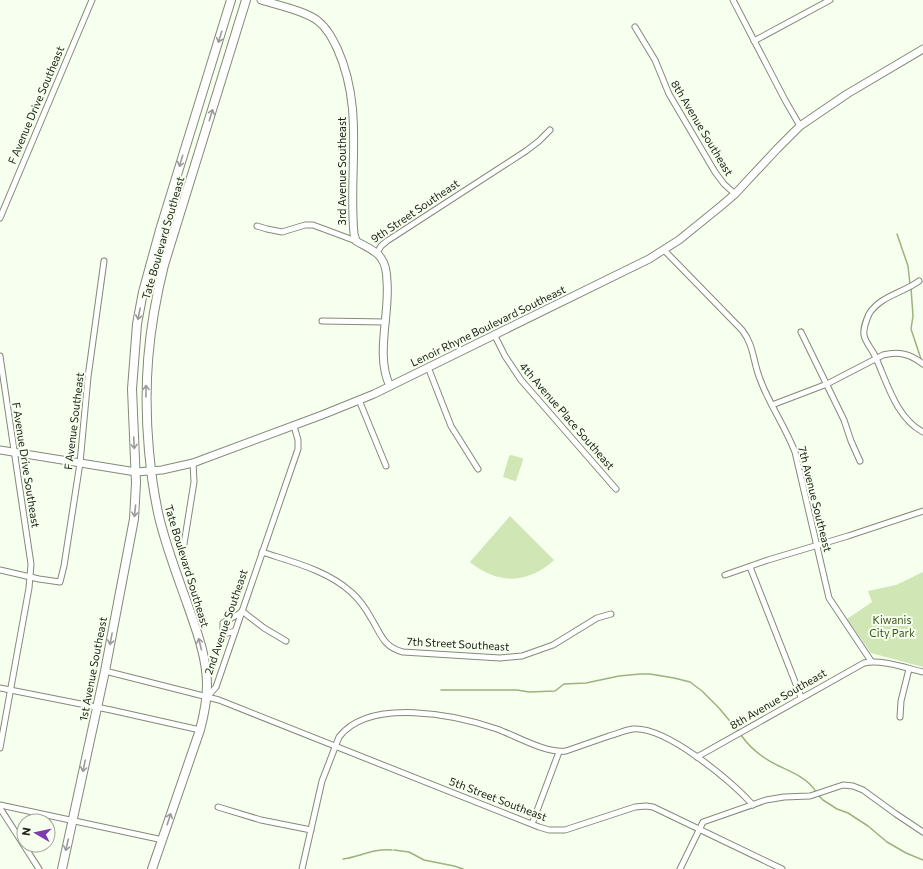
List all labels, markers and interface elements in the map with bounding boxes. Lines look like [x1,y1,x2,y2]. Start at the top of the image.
one-way arrow [216,31,223,44]
street label: F Avenue Drive Southeast [5,43,67,166]
street label: 8th Avenue Southeast [669,78,736,178]
one-way arrow [208,109,215,122]
street label: 3rd Avenue Southeast [335,116,348,225]
one-way arrow [177,155,184,168]
street label: Tate Boulevard Southeast [139,174,186,301]
street label: 9th Street Southeast [368,176,462,245]
street label: Lenoir Rhyne Boulevard Southeast [408,282,568,369]
one-way arrow [135,307,143,320]
street label: 4th Avenue Place Southeast [517,359,618,472]
street label: F Avenue Southeast [61,371,86,470]
one-way arrow [142,385,150,398]
street label: F Avenue Drive Southeast [10,401,43,529]
one-way arrow [131,436,138,449]
street label: 7th Avenue Southeast [796,445,835,554]
street label: Tate Boulevard Southeast [163,503,212,629]
one-way arrow [131,504,139,517]
street label: 2nd Avenue Southeast [201,567,250,676]
park label: Kiwanis City Park [869,613,915,639]
street label: 1st Avenue Southeast [76,615,109,722]
one-way arrow [107,632,115,645]
street label: 7th Street Southeast [406,634,510,653]
one-way arrow [196,638,203,651]
street label: 8th Avenue Southeast [727,665,829,732]
one-way arrow [80,759,88,772]
street label: 5th Street Southeast [448,774,549,823]
north arrow [16,813,56,853]
one-way arrow [166,813,174,825]
text: N [19,826,33,836]
one-way arrow [63,838,71,851]

